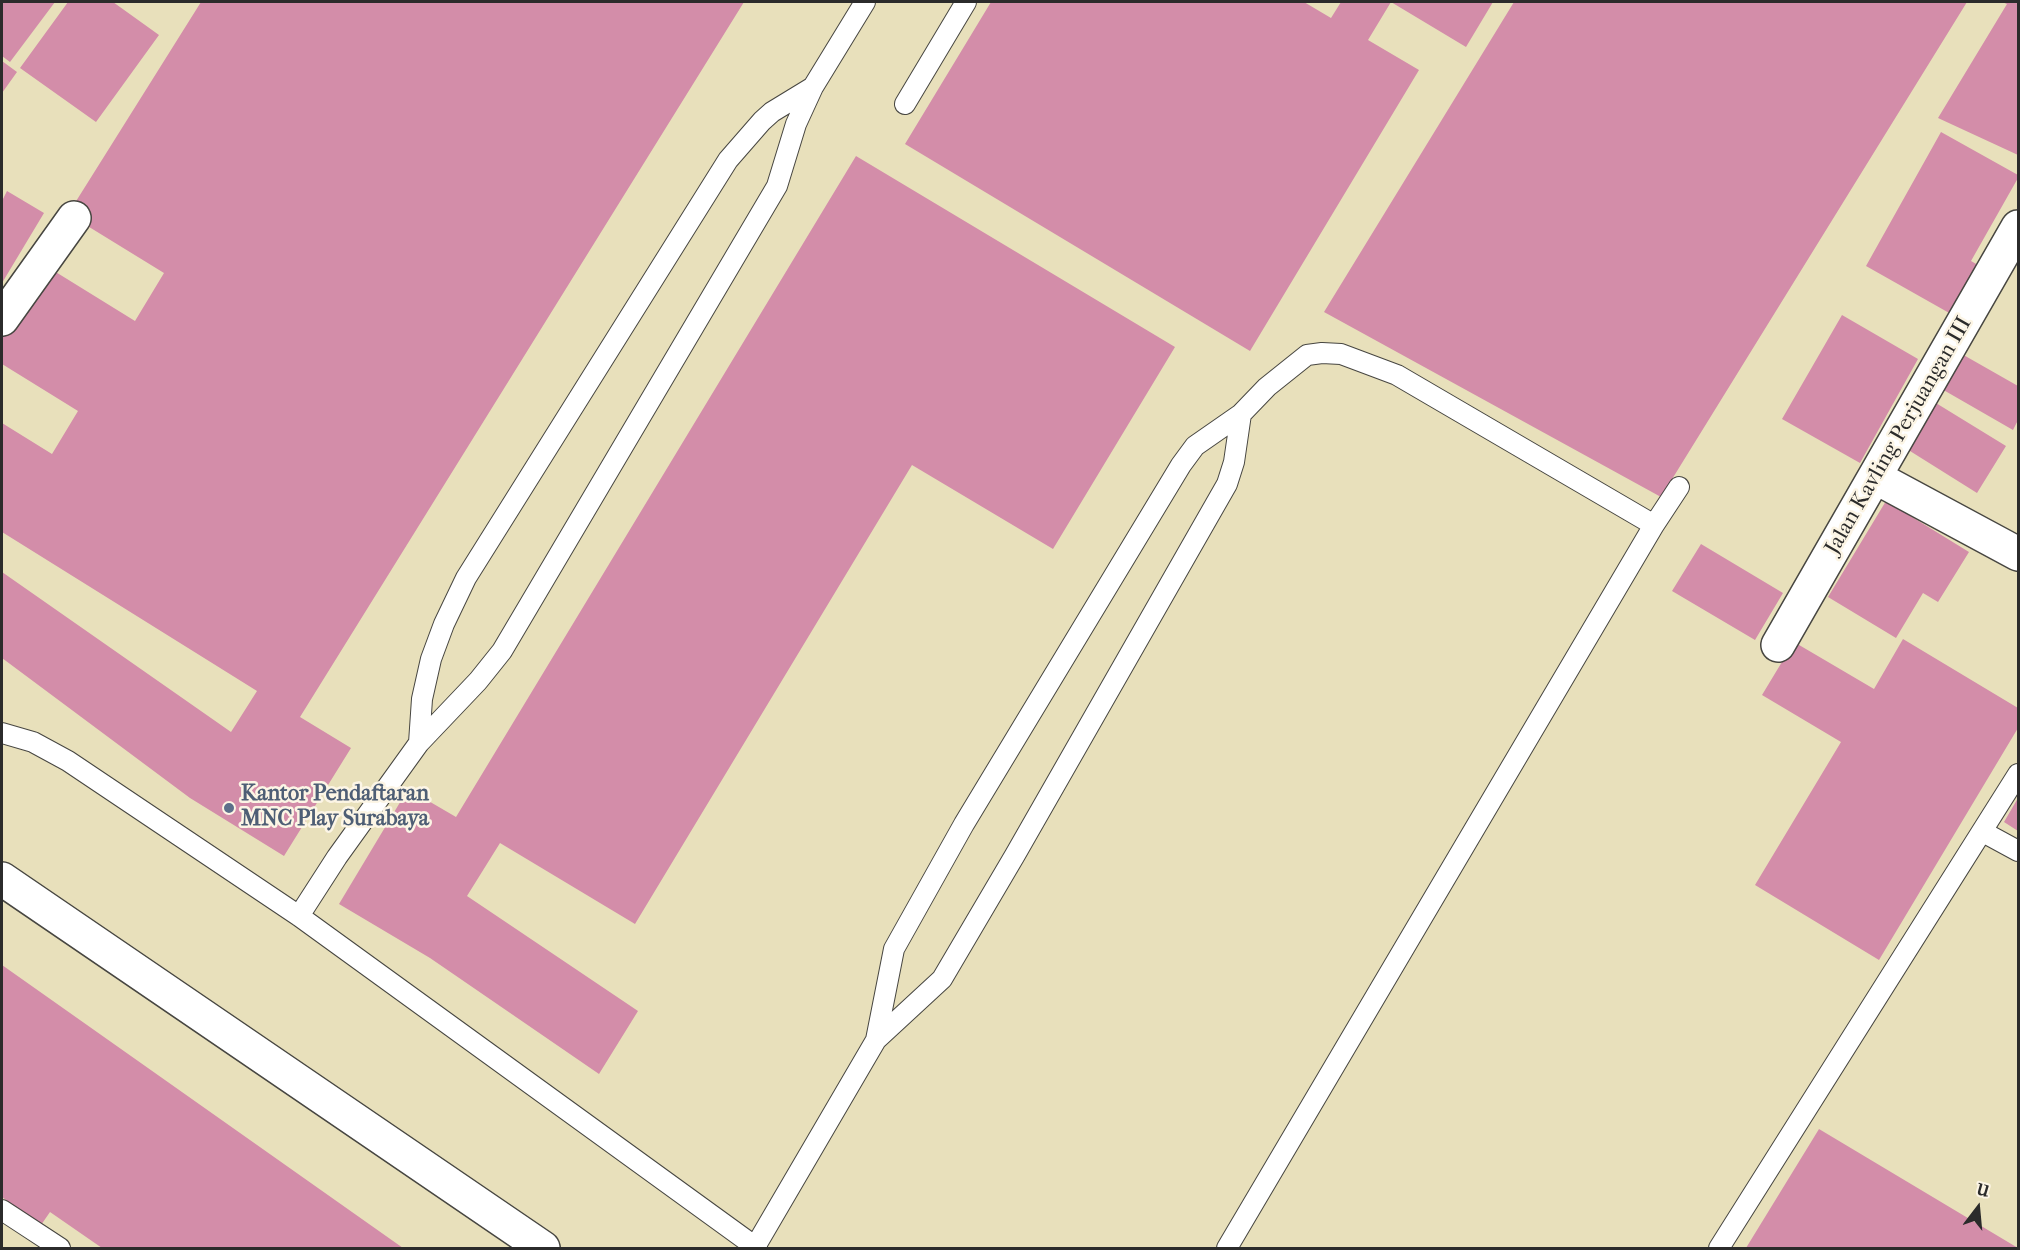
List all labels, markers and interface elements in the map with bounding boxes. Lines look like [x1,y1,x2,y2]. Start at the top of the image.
street label: Jalan Kavling Perjuangan III [1820,312,1978,560]
place label: Kantor Pendaftaran MNC Play Surabaya [241,782,429,834]
marker: Kantor Pendaftaran MNC Play Surabaya [222,801,236,815]
north arrow [1948,1178,2008,1238]
text: U [1975,1179,1992,1201]

